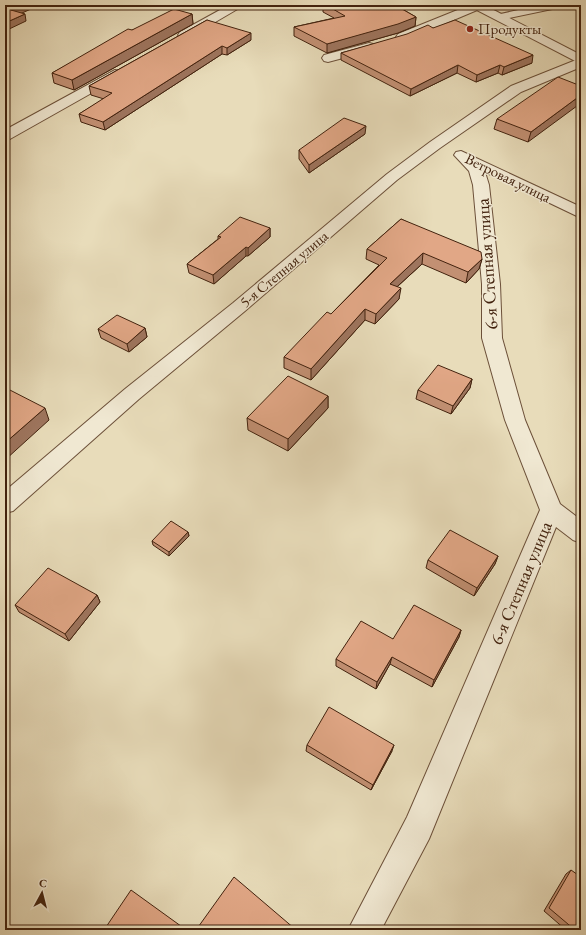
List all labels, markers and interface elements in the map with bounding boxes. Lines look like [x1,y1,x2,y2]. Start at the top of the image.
place label: Продукты [478,19,541,38]
marker: Продукты [465,24,475,34]
street label: Ветровая улица [462,149,554,206]
street label: 6-я Степная улица [470,197,503,331]
street label: 5-я Степная улица [236,226,332,311]
street label: 6-я Степная улица [484,517,557,648]
north arrow [22,873,62,913]
text: С [38,876,48,891]

